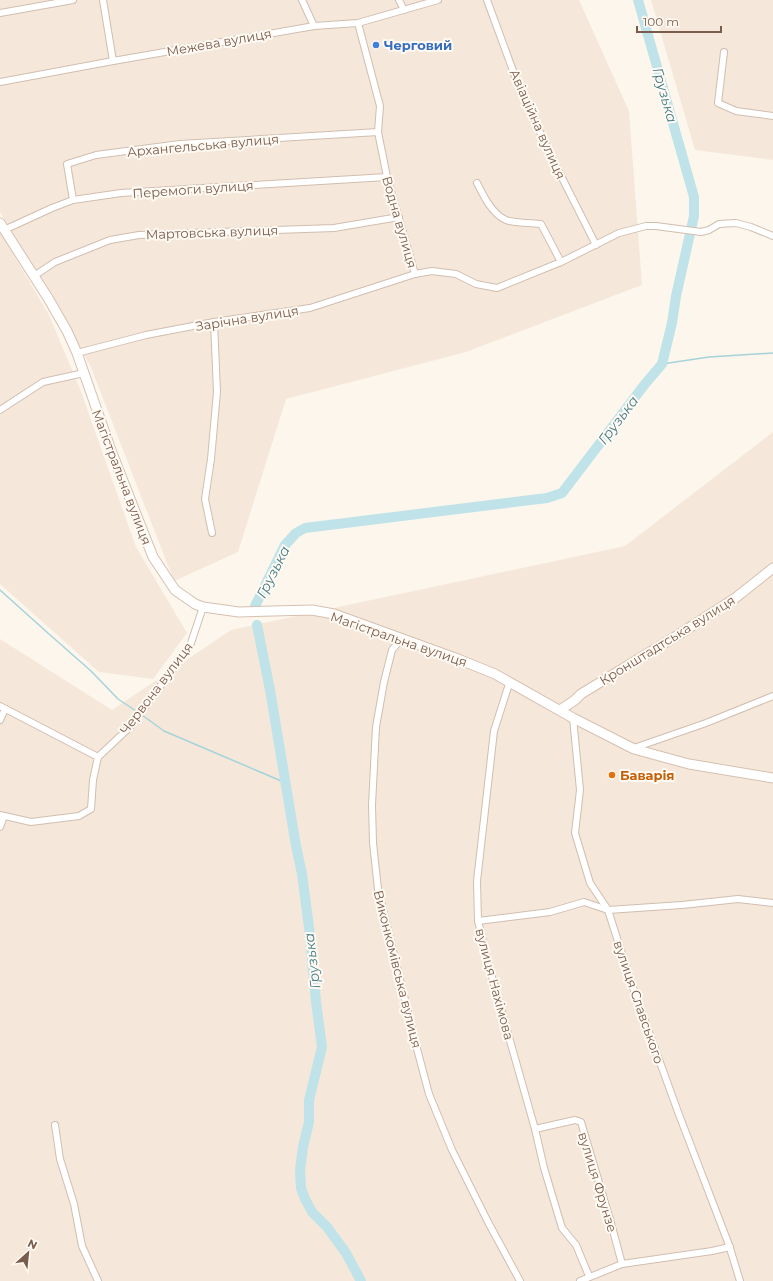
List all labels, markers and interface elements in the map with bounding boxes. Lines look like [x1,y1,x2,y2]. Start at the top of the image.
scale bar [637,8,721,34]
text: 100 m [643,14,679,29]
street label: Межева вулиця [165,25,273,59]
place label: Черговий [384,37,452,53]
marker: Черговий [371,40,381,50]
water label: Грузька [649,65,681,125]
street label: Авіаційна вулиця [507,67,569,181]
street label: Архангельська вулиця [126,130,280,160]
street label: Водна вулиця [379,174,421,270]
street label: Перемоги вулиця [132,177,254,201]
street label: Мартовська вулиця [145,222,279,242]
street label: Зарічна вулиця [194,302,300,334]
water label: Грузька [594,392,642,448]
street label: Магістральна вулиця [89,407,155,547]
water label: Грузька [252,543,294,601]
street label: Кронштадтська вулиця [596,592,738,688]
street label: Магістральна вулиця [328,608,470,670]
street label: Червона вулиця [116,639,196,737]
place label: Баварія [620,767,675,783]
marker: Баварія [607,770,617,780]
street label: Виконкомівська вулиця [371,888,425,1050]
street label: вулиця Нахімова [472,926,518,1042]
water label: Грузька [300,932,324,990]
street label: вулиця Славського [610,938,668,1066]
street label: вулиця Фрунзе [575,1130,621,1234]
north arrow [8,1233,48,1273]
text: N [25,1236,40,1252]

